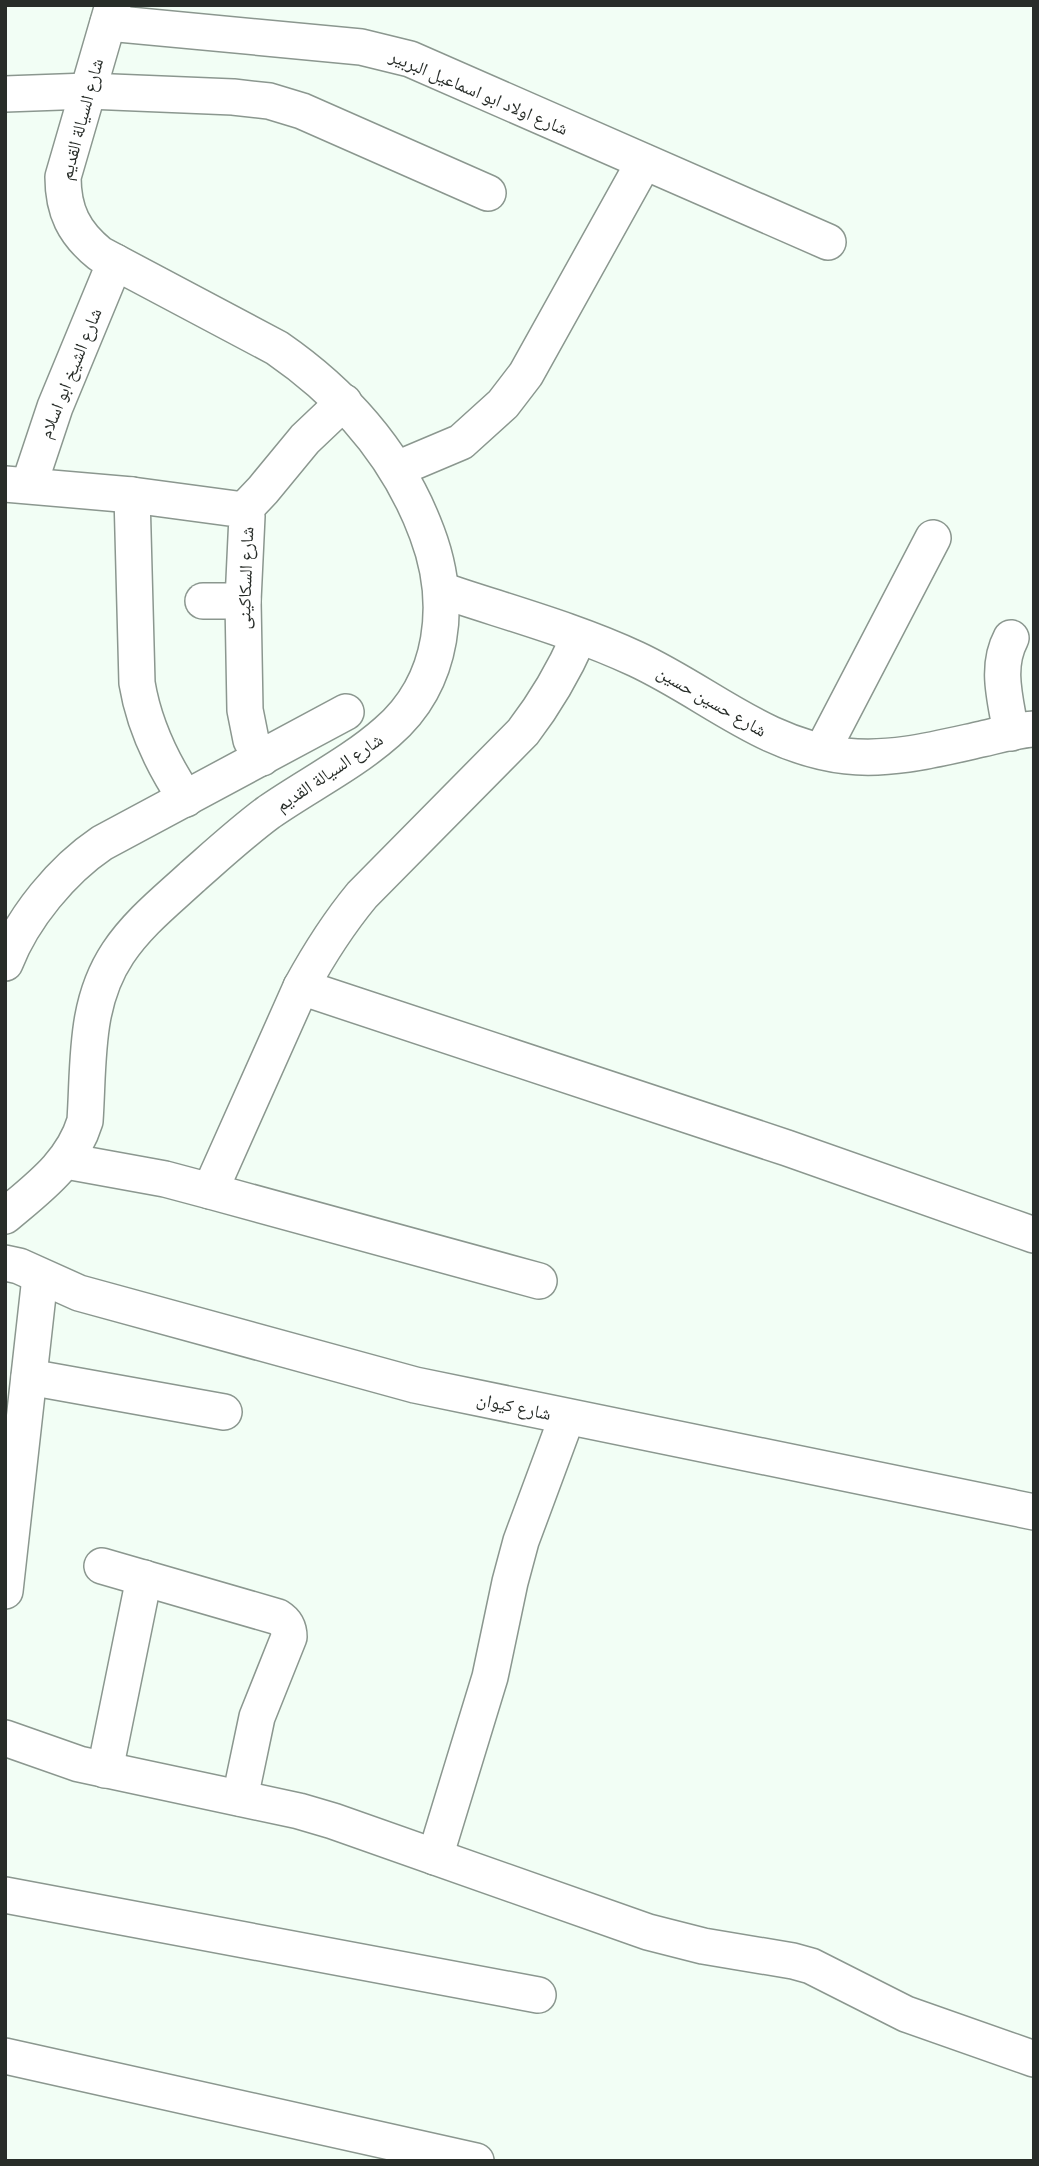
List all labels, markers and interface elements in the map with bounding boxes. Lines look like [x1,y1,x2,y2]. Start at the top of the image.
street label: شارع اولاد ابو اسماعيل البربير [385,45,571,140]
street label: شارع السيالة القديم [55,56,109,182]
street label: شارع الشيخ ابو اسلام [34,305,108,442]
street label: شارع السكاكينى [233,526,258,630]
street label: شارع حسين حسين [653,661,771,742]
street label: شارع السيالة القديم [271,728,388,817]
street label: شارع كيوان [475,1388,553,1425]

